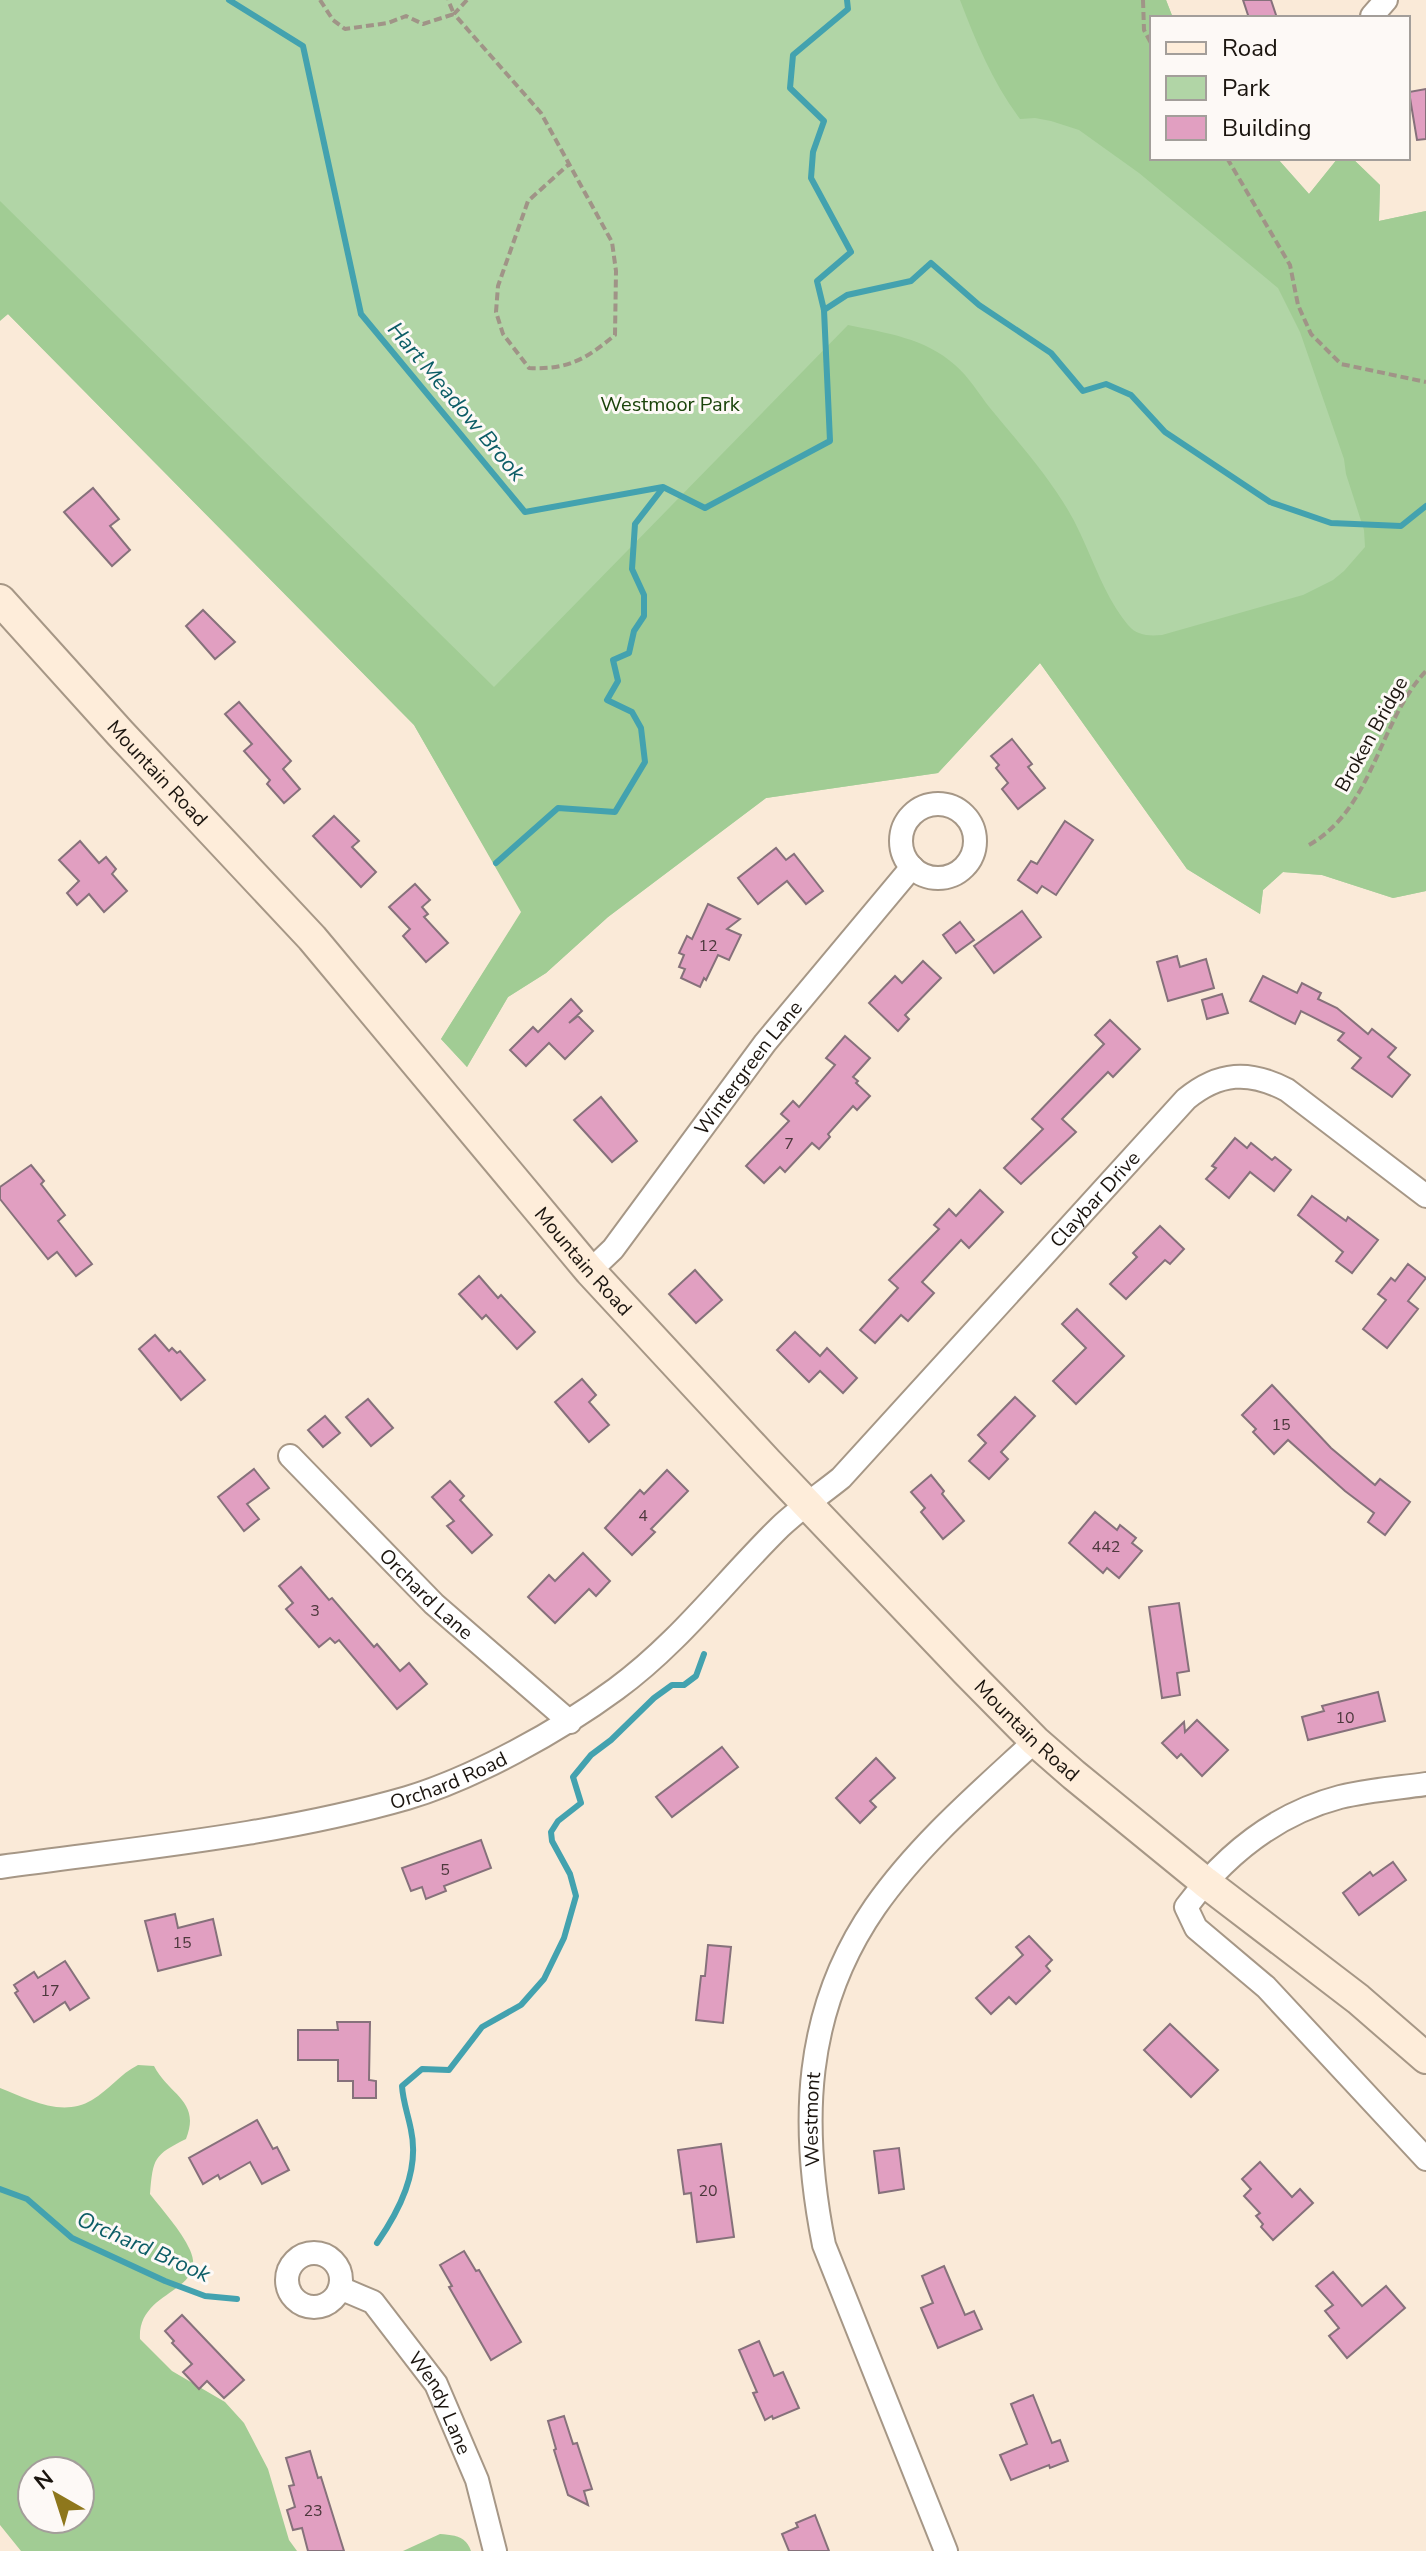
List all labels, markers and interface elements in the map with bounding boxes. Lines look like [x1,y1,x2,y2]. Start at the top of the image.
legend [1150,16,1410,160]
text: Road [1222,32,1278,64]
text: Park [1222,72,1271,104]
text: Building [1222,112,1312,144]
water label: Hart Meadow Brook [381,316,532,488]
park label: Westmoor Park [600,391,741,418]
street label: Broken Bridge [1329,672,1414,797]
street label: Mountain Road [101,714,214,832]
house number: 12 [698,935,718,957]
street label: Wintergreen Lane [689,995,809,1141]
house number: 7 [784,1133,794,1155]
street label: Claybar Drive [1044,1145,1146,1254]
street label: Mountain Road [528,1201,638,1322]
house number: 15 [1271,1414,1291,1436]
house number: 4 [638,1505,648,1527]
house number: 442 [1092,1536,1120,1558]
street label: Orchard Lane [373,1543,479,1646]
house number: 3 [310,1600,320,1622]
street label: Mountain Road [968,1674,1085,1788]
house number: 10 [1335,1707,1355,1729]
street label: Orchard Road [387,1745,512,1816]
house number: 5 [440,1859,450,1881]
house number: 15 [172,1932,192,1954]
house number: 17 [40,1980,60,2002]
street label: Westmont [797,2070,827,2168]
house number: 20 [698,2180,718,2202]
water label: Orchard Brook [72,2204,216,2290]
street label: Wendy Lane [402,2346,478,2459]
north arrow [16,2455,96,2535]
text: N [28,2463,60,2497]
house number: 23 [303,2500,323,2522]

